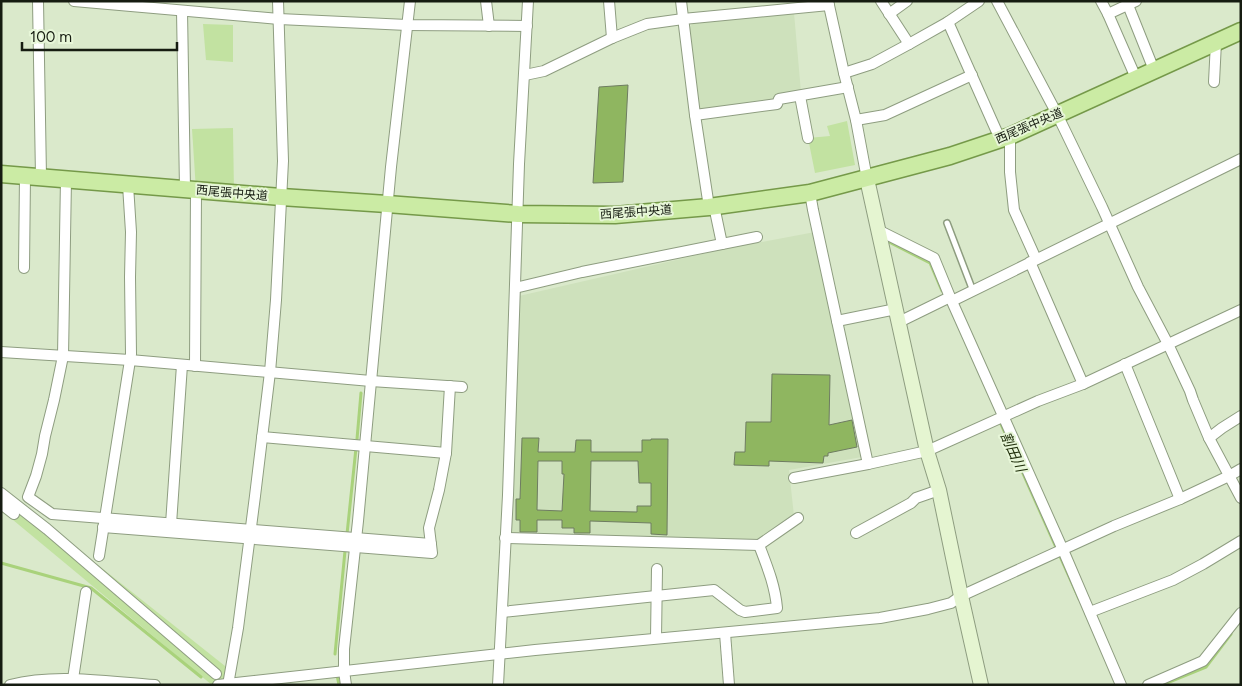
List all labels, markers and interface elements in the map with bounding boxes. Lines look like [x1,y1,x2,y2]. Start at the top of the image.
scale bar [22,20,178,52]
text: 100 m [30,28,72,46]
street label: 西尾張中央道 [993,105,1065,147]
street label: 西尾張中央道 [196,183,268,203]
street label: 西尾張中央道 [600,203,672,221]
water label: 割田川 [997,429,1030,476]

